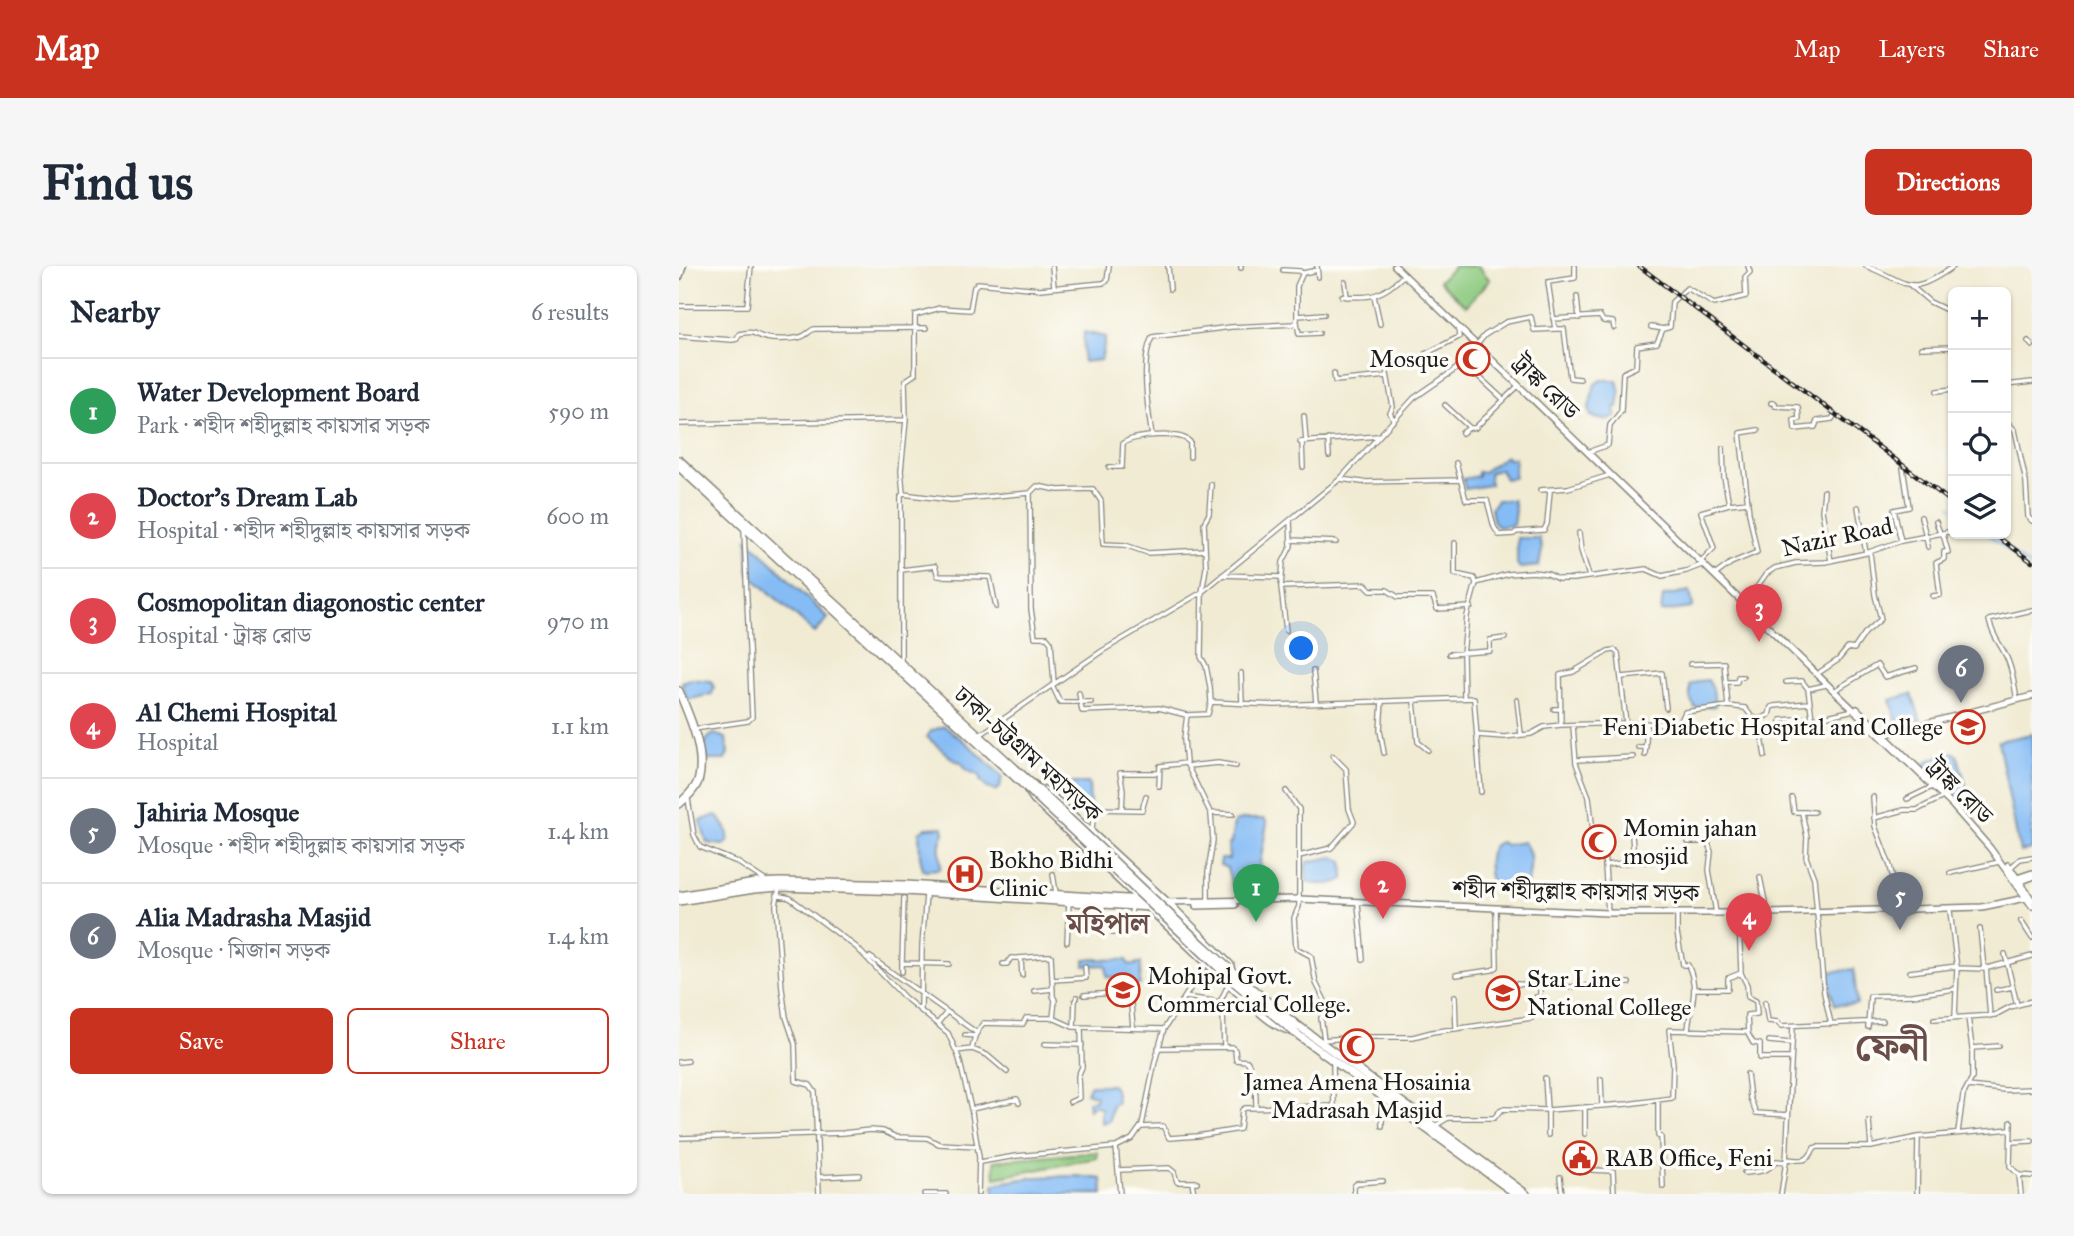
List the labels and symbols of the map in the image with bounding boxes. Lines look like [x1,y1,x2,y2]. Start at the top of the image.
mosque icon: Mosque [1454,340,1492,378]
place label: Mosque [1369,344,1449,374]
street label: ট্রাঙ্ক রোড [1506,347,1586,427]
street label: Nazir Road [1779,511,1895,563]
pin: 3 [1736,584,1782,642]
your location [1284,631,1318,665]
pin: 6 [1938,645,1984,703]
street label: ঢাকা-চট্টগ্রাম মহাসড়ক [947,679,1109,829]
school or university icon: Feni Diabetic Hospital and College [1949,708,1987,746]
place label: Feni Diabetic Hospital and College [1602,712,1943,742]
street label: ট্রাঙ্ক রোড [1920,751,2000,831]
place label: Momin jahan mosjid [1623,813,1757,871]
mosque icon: Momin jahan mosjid [1580,823,1618,861]
place label: Bokho Bidhi Clinic [989,845,1114,903]
hospital icon: Bokho Bidhi Clinic [946,855,984,893]
pin: 2 [1360,861,1406,919]
pin: 1 [1233,864,1279,922]
pin: 5 [1877,872,1923,930]
street label: শহীদ শহীদুল্লাহ কায়সার সড়ক [1451,874,1701,908]
pin: 4 [1726,893,1772,951]
district label: মহিপাল [1065,906,1152,941]
place label: Mohipal Govt. Commercial College. [1147,961,1351,1019]
place label: Star Line National College [1527,964,1692,1022]
school or university icon: Mohipal Govt. Commercial College. [1104,971,1142,1009]
school or university icon: Star Line National College [1484,974,1522,1012]
district label: ফেনী [1855,1024,1929,1070]
mosque icon: Jamea Amena Hosainia Madrasah Masjid [1338,1027,1376,1065]
place label: Jamea Amena Hosainia Madrasah Masjid [1240,1067,1471,1125]
public building icon: RAB Office, Feni [1561,1139,1599,1177]
place label: RAB Office, Feni [1605,1143,1773,1173]

